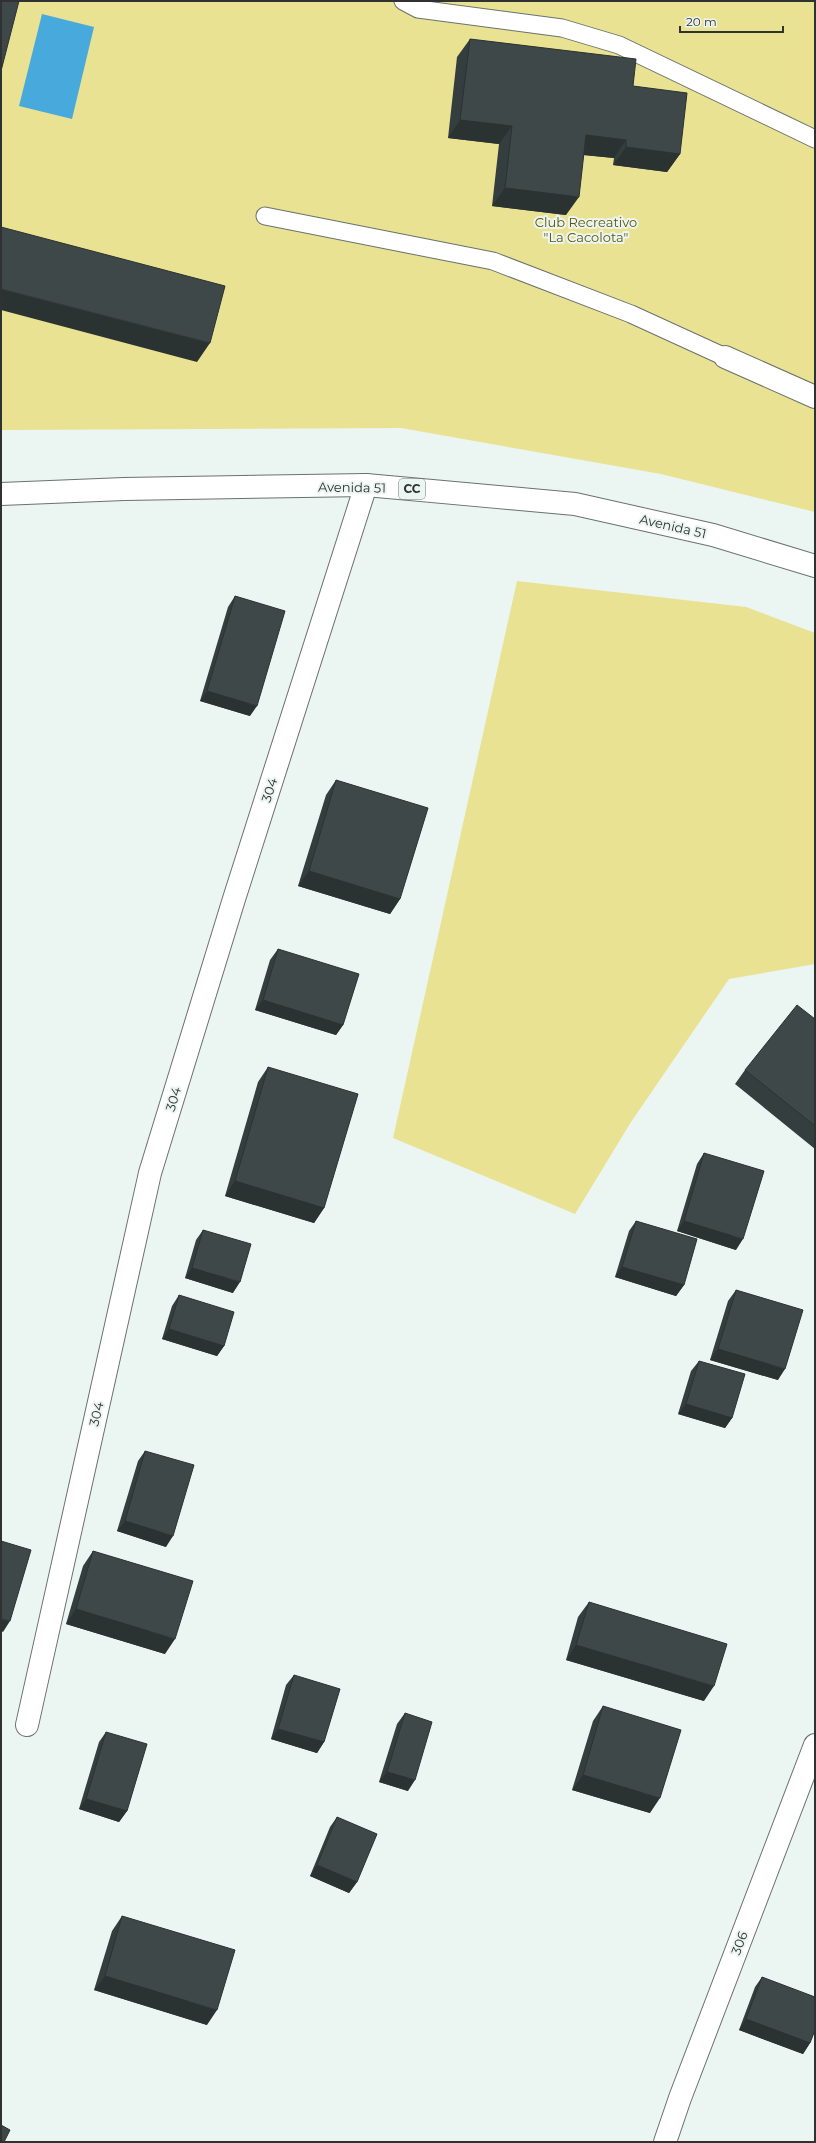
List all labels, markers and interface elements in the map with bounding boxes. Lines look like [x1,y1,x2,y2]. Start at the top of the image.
scale bar [680,8,783,34]
text: 20 m [686,14,717,29]
park label: Club Recreativo "La Cacolota" [535,214,637,245]
street label: Avenida 51 [318,478,386,496]
road number: CC [399,479,425,499]
street label: Avenida 51 [638,511,708,541]
street label: 304 [258,775,281,804]
street label: 304 [162,1085,184,1113]
street label: 304 [85,1400,107,1428]
street label: 306 [727,1929,751,1957]

